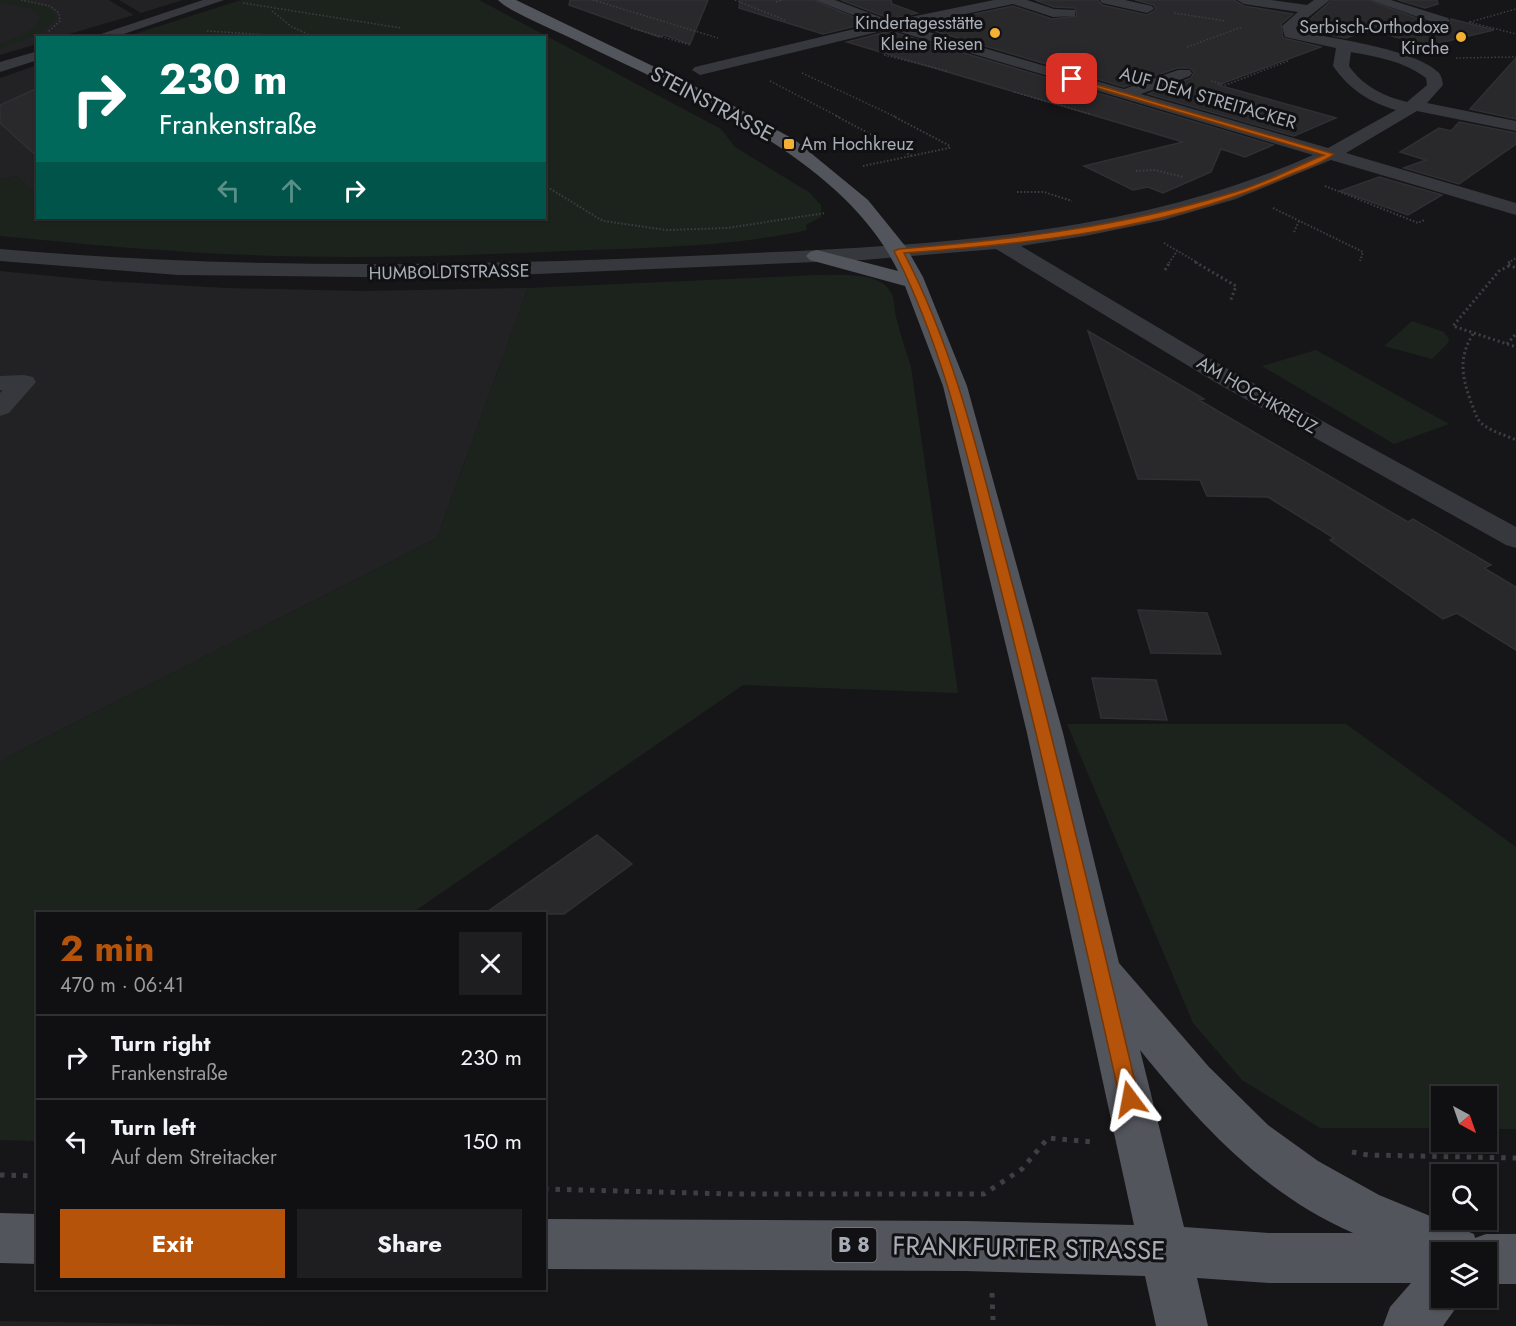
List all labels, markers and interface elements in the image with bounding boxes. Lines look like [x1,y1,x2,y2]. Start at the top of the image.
place label: Kindertagesstätte Kleine Riesen [855,10,983,57]
place label: Serbisch-Orthodoxe Kirche [1299,14,1449,61]
marker: Kindertagesstätte Kleine Riesen [988,26,1002,40]
marker: Serbisch-Orthodoxe Kirche [1454,30,1468,44]
text: 230 m [159,49,287,110]
pin [1046,53,1097,104]
street label: STEINSTRASSE [645,59,779,149]
icon: right [60,60,138,138]
street label: AUF DEM STREITACKER [1117,60,1299,136]
icon: arrive [1055,62,1088,95]
text: Frankenstraße [159,105,317,144]
place label: Am Hochkreuz [801,131,915,157]
marker: Am Hochkreuz [782,137,796,151]
icon: left [212,174,245,207]
icon: ahead [275,174,308,207]
icon: right [338,174,371,207]
street label: HUMBOLDTSTRASSE [368,258,530,286]
street label: AM HOCHKREUZ [1192,350,1322,440]
text: 2 min [60,922,155,974]
button: close [459,932,522,995]
text: 470 m · 06:41 [60,971,184,1000]
text: Turn right [111,1027,211,1059]
icon: right [60,1041,93,1074]
text: 230 m [461,1041,522,1073]
text: Frankenstraße [111,1059,228,1088]
position arrow [1098,1067,1162,1131]
north arrow [1431,1086,1497,1152]
map controls [1431,1086,1497,1308]
text: Turn left [111,1111,196,1143]
icon: left [60,1125,93,1158]
text: 150 m [463,1125,522,1157]
text: Auf dem Streitacker [111,1143,277,1172]
button: search [1431,1164,1497,1230]
button: Exit [60,1209,285,1278]
button: Share [297,1209,522,1278]
street label: FRANKFURTER STRASSE [892,1227,1166,1269]
road number: B 8 [832,1228,876,1262]
button: layers [1431,1242,1497,1308]

